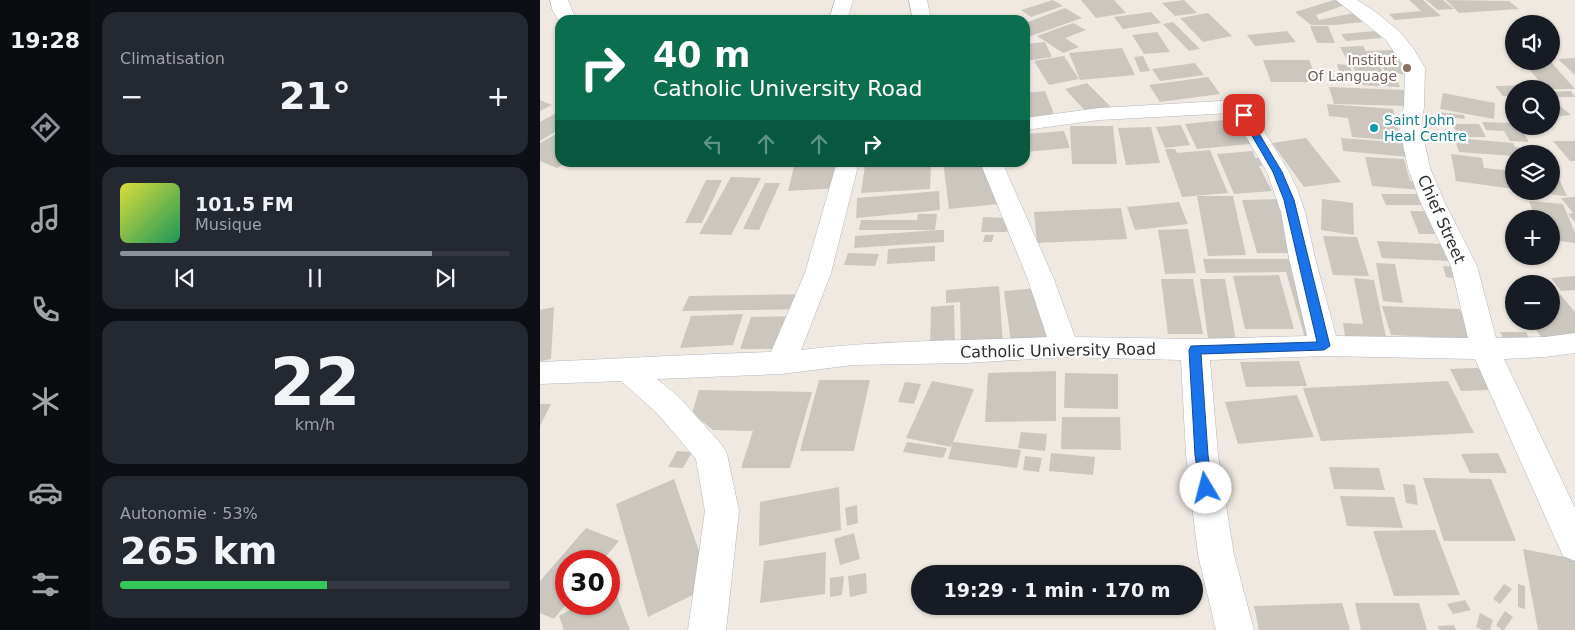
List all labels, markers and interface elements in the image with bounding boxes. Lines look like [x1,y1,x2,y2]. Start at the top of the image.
map controls [1505,15,1560,330]
button: sound [1505,15,1560,70]
text: 19:28 [10,28,80,53]
icon: right [570,35,635,100]
text: 40 m [653,35,750,75]
text: Climatisation [120,49,225,68]
place label: Institut Of Language [1308,52,1398,84]
marker: Institut Of Language [1401,62,1413,74]
text: 21° [279,74,351,118]
text: Catholic University Road [653,76,922,101]
text: − [120,80,143,113]
text: + [487,80,510,113]
button: search [1505,80,1560,135]
pin [1223,94,1265,136]
icon: arrive [1230,101,1258,129]
icon: directions [28,110,63,145]
place label: Saint John Heal Centre [1384,112,1467,144]
marker: Saint John Heal Centre [1368,122,1380,134]
icon: left [699,130,727,158]
icon: ahead [752,130,780,158]
icon: ahead [805,130,833,158]
icon: right [858,130,886,158]
button: layers [1505,145,1560,200]
street label: Chief Street [1414,172,1470,266]
text: 101.5 FM [195,193,294,215]
icon: music [28,201,63,236]
button: + [1505,210,1560,265]
text: Musique [195,215,262,234]
icon: previous [171,264,199,292]
icon: pause [301,264,329,292]
icon: next [431,264,459,292]
button: − [1505,275,1560,330]
icon: phone [28,292,63,327]
street label: Catholic University Road [960,339,1156,362]
text: 22 [270,345,360,420]
icon: climate [28,384,63,419]
text: km/h [295,415,335,434]
position arrow [1179,461,1231,513]
icon: car [28,475,63,510]
text: Autonomie · 53% [120,504,258,523]
text: 265 km [120,529,277,573]
speed limit sign: 30 [555,550,620,615]
icon: filters [28,567,63,602]
text: 19:29 · 1 min · 170 m [943,579,1171,601]

